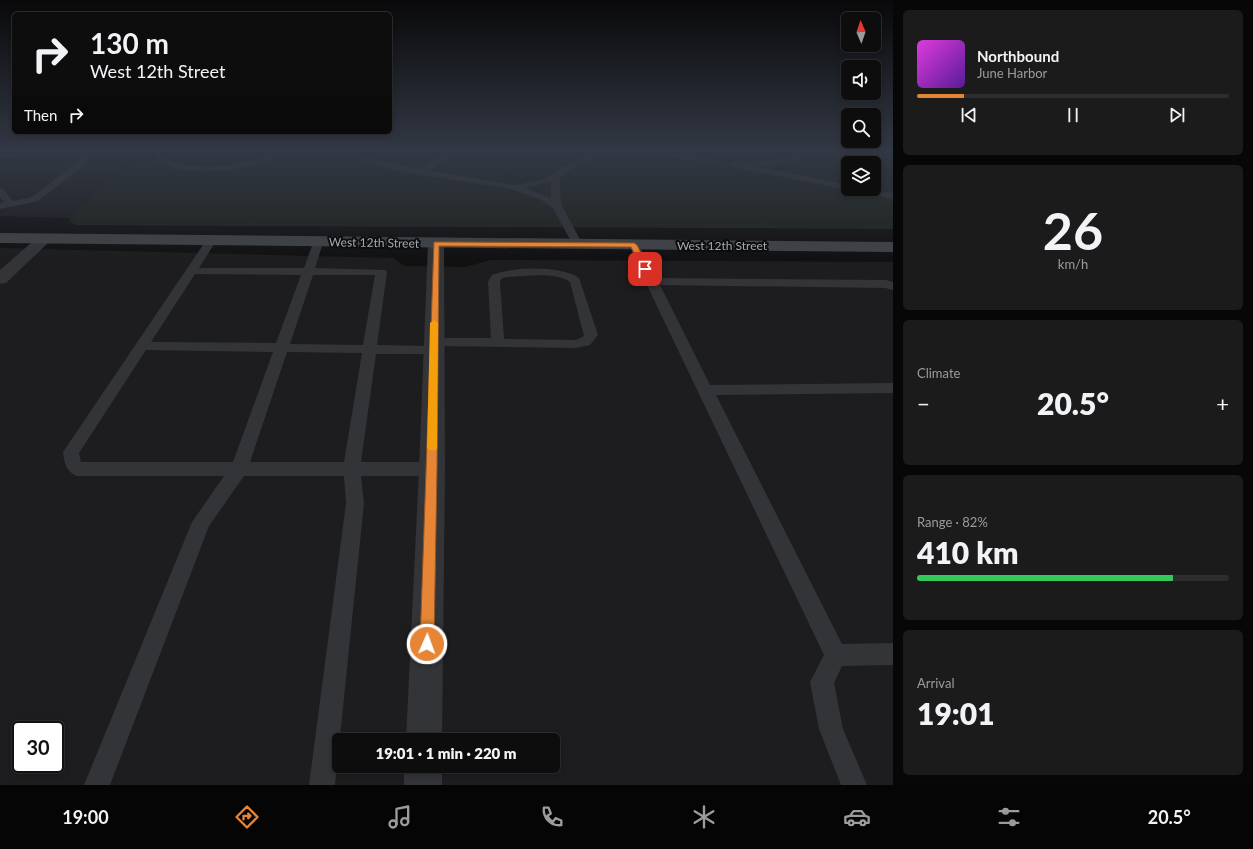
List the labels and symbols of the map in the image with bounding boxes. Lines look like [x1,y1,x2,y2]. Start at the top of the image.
north arrow [841,12,881,52]
street label: West 12th Street [329,234,420,251]
street label: West 12th Street [677,238,768,253]
pin [628,252,662,286]
position arrow [406,623,448,665]
speed limit sign: 30 [12,721,64,773]

